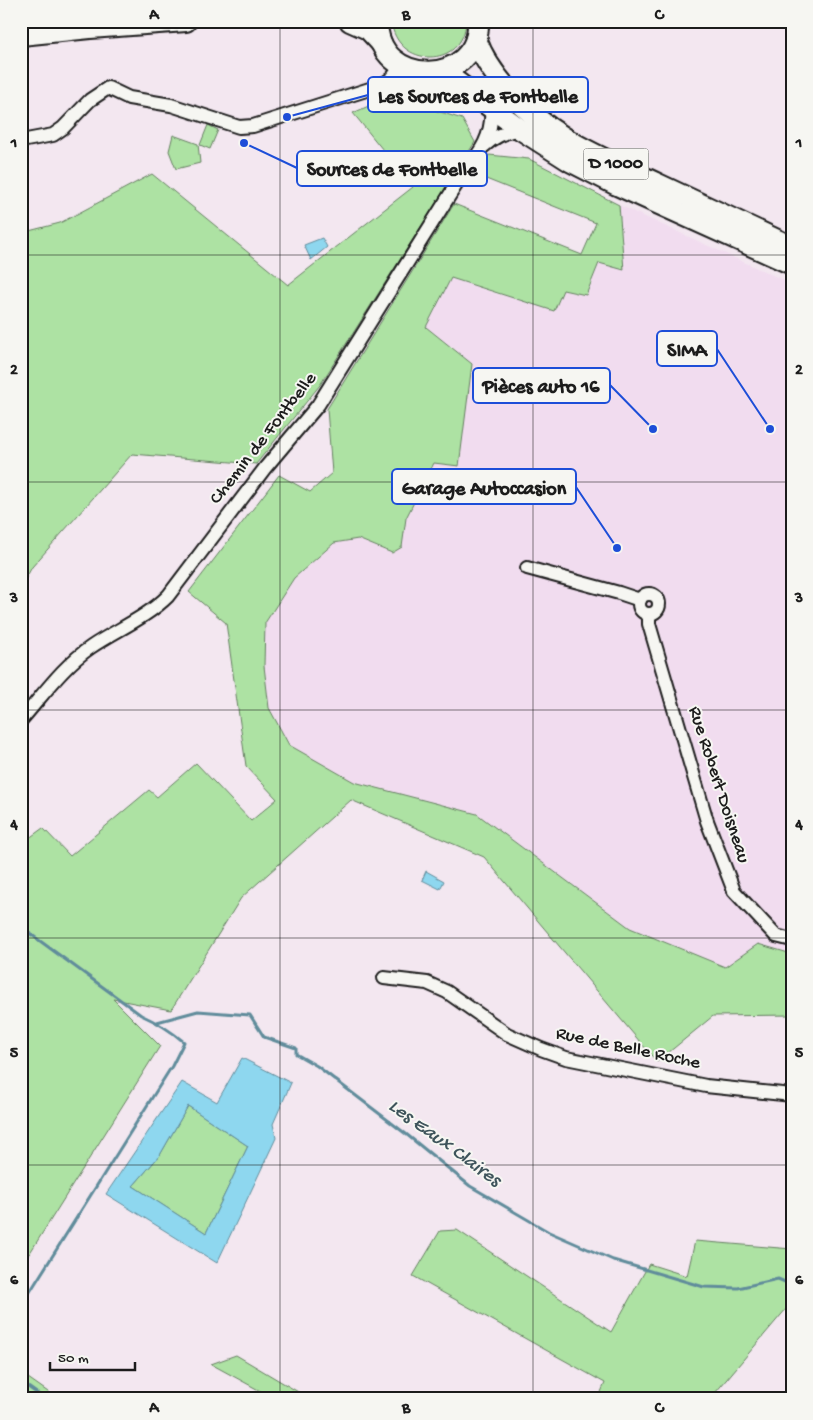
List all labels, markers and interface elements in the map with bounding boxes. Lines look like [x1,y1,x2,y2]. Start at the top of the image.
text: A [148,7,160,26]
text: B [401,7,411,26]
text: C [654,7,665,26]
callout: Les Sources de Fontbelle [368,77,588,112]
text: Les Sources de Fontbelle [378,87,579,110]
text: 1 [10,135,17,154]
text: 1 [795,135,802,154]
road number: D 1000 [584,148,648,180]
callout: Sources de Fontbelle [297,151,487,186]
text: Sources de Fontbelle [307,160,478,183]
callout: SIMA [657,331,717,366]
text: SIMA [667,341,709,364]
text: 2 [10,362,18,381]
text: 2 [795,362,803,381]
street label: Chemin de Fontbelle [205,368,323,510]
callout: Pièces auto 16 [473,368,610,403]
text: Pièces auto 16 [482,377,600,400]
callout: Garage Autoccasion [392,469,576,504]
text: Garage Autoccasion [402,479,567,502]
text: 3 [9,590,18,609]
text: 3 [794,590,803,609]
street label: Rue Robert Doisneau [682,704,754,866]
text: 4 [9,817,18,836]
text: 4 [794,817,803,836]
street label: Rue de Belle Roche [554,1022,703,1076]
text: 5 [10,1045,19,1064]
text: 5 [795,1045,804,1064]
water label: Les Eaux Claires [383,1095,506,1193]
text: 6 [10,1272,19,1291]
text: 6 [795,1272,804,1291]
scale bar [50,1340,135,1372]
text: 50 m [58,1350,89,1368]
text: A [148,1400,160,1419]
text: B [401,1400,411,1419]
text: C [654,1400,665,1419]

